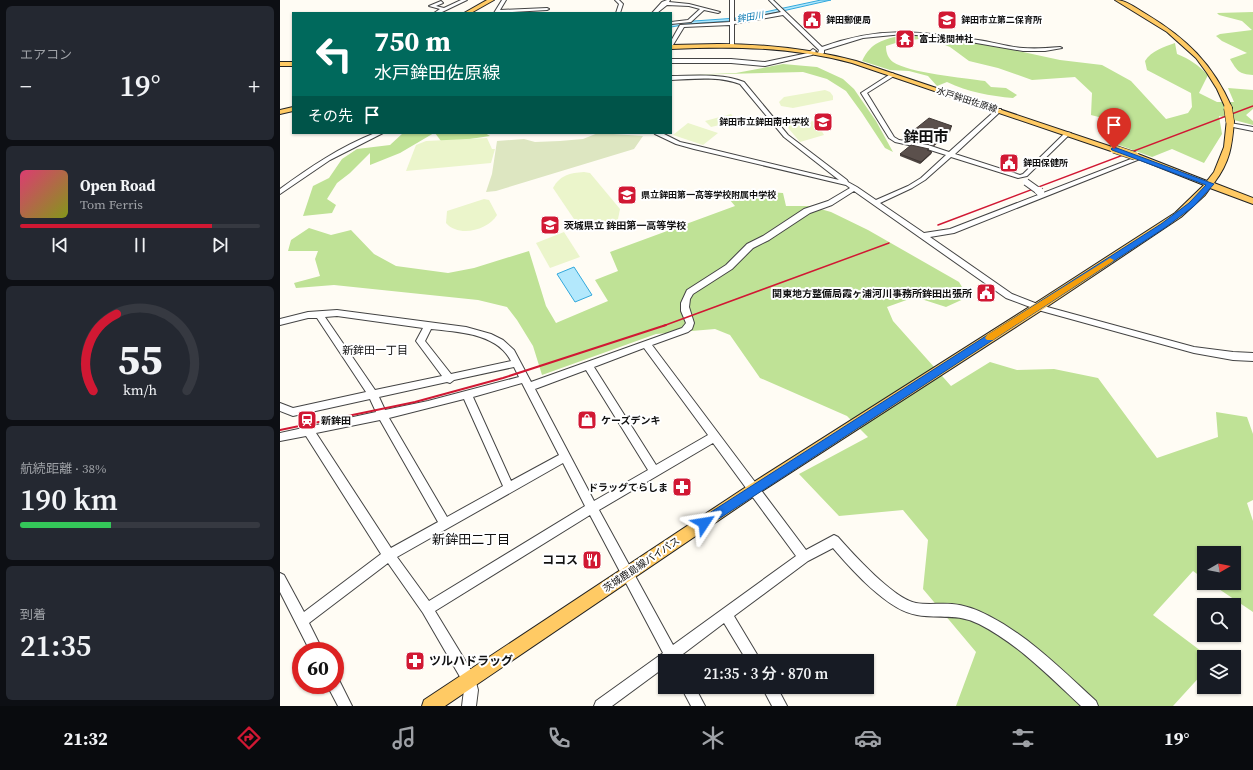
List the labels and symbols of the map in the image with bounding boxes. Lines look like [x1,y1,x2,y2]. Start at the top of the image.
water label: 鉾田川 [736,9,765,25]
public building icon: 鉾田郵便局 [801,9,823,31]
school or university icon: 鉾田市立第二保育所 [936,9,958,31]
place label: 鉾田郵便局 [826,14,871,26]
place label: 鉾田市立第二保育所 [961,14,1042,26]
temple icon: 富士浅間神社 [894,28,916,50]
place label: 富士浅間神社 [919,33,973,45]
street label: 水戸鉾田佐原線 [935,85,1000,116]
pin [1097,108,1131,149]
school or university icon: 鉾田市立鉾田南中学校 [812,111,834,133]
place label: 鉾田市立鉾田南中学校 [719,116,810,128]
district label: 鉾田市 [903,126,949,147]
public building icon: 鉾田保健所 [998,152,1020,174]
place label: 鉾田保健所 [1023,157,1068,169]
school or university icon: 県立鉾田第一高等学校附属中学校 [616,184,638,206]
place label: 県立鉾田第一高等学校附属中学校 [641,189,777,201]
school or university icon: 茨城県立 鉾田第一高等学校 [539,214,561,236]
place label: 茨城県立 鉾田第一高等学校 [564,219,686,232]
public building icon: 関東地方整備局霞ヶ浦河川事務所鉾田出張所 [975,282,997,304]
place label: 関東地方整備局霞ヶ浦河川事務所鉾田出張所 [772,287,972,300]
district label: 新鉾田一丁目 [342,343,408,358]
station icon: 新鉾田 [296,409,318,431]
shop icon: ケーズデンキ [576,409,598,431]
place label: 新鉾田 [321,414,351,427]
place label: ケーズデンキ [601,414,661,427]
pharmacy icon: ドラッグてらしま [671,476,693,498]
place label: ドラッグてらしま [588,481,668,494]
position arrow [683,502,725,544]
district label: 新鉾田二丁目 [432,531,510,548]
street label: 茨城鹿島線バイパス [600,534,682,595]
north arrow [1197,546,1241,590]
restaurant icon: ココス [581,549,603,571]
place label: ココス [542,552,578,568]
speed limit sign: 60 [292,642,344,694]
pharmacy icon: ツルハドラッグ [404,650,426,672]
place label: ツルハドラッグ [429,653,513,669]

